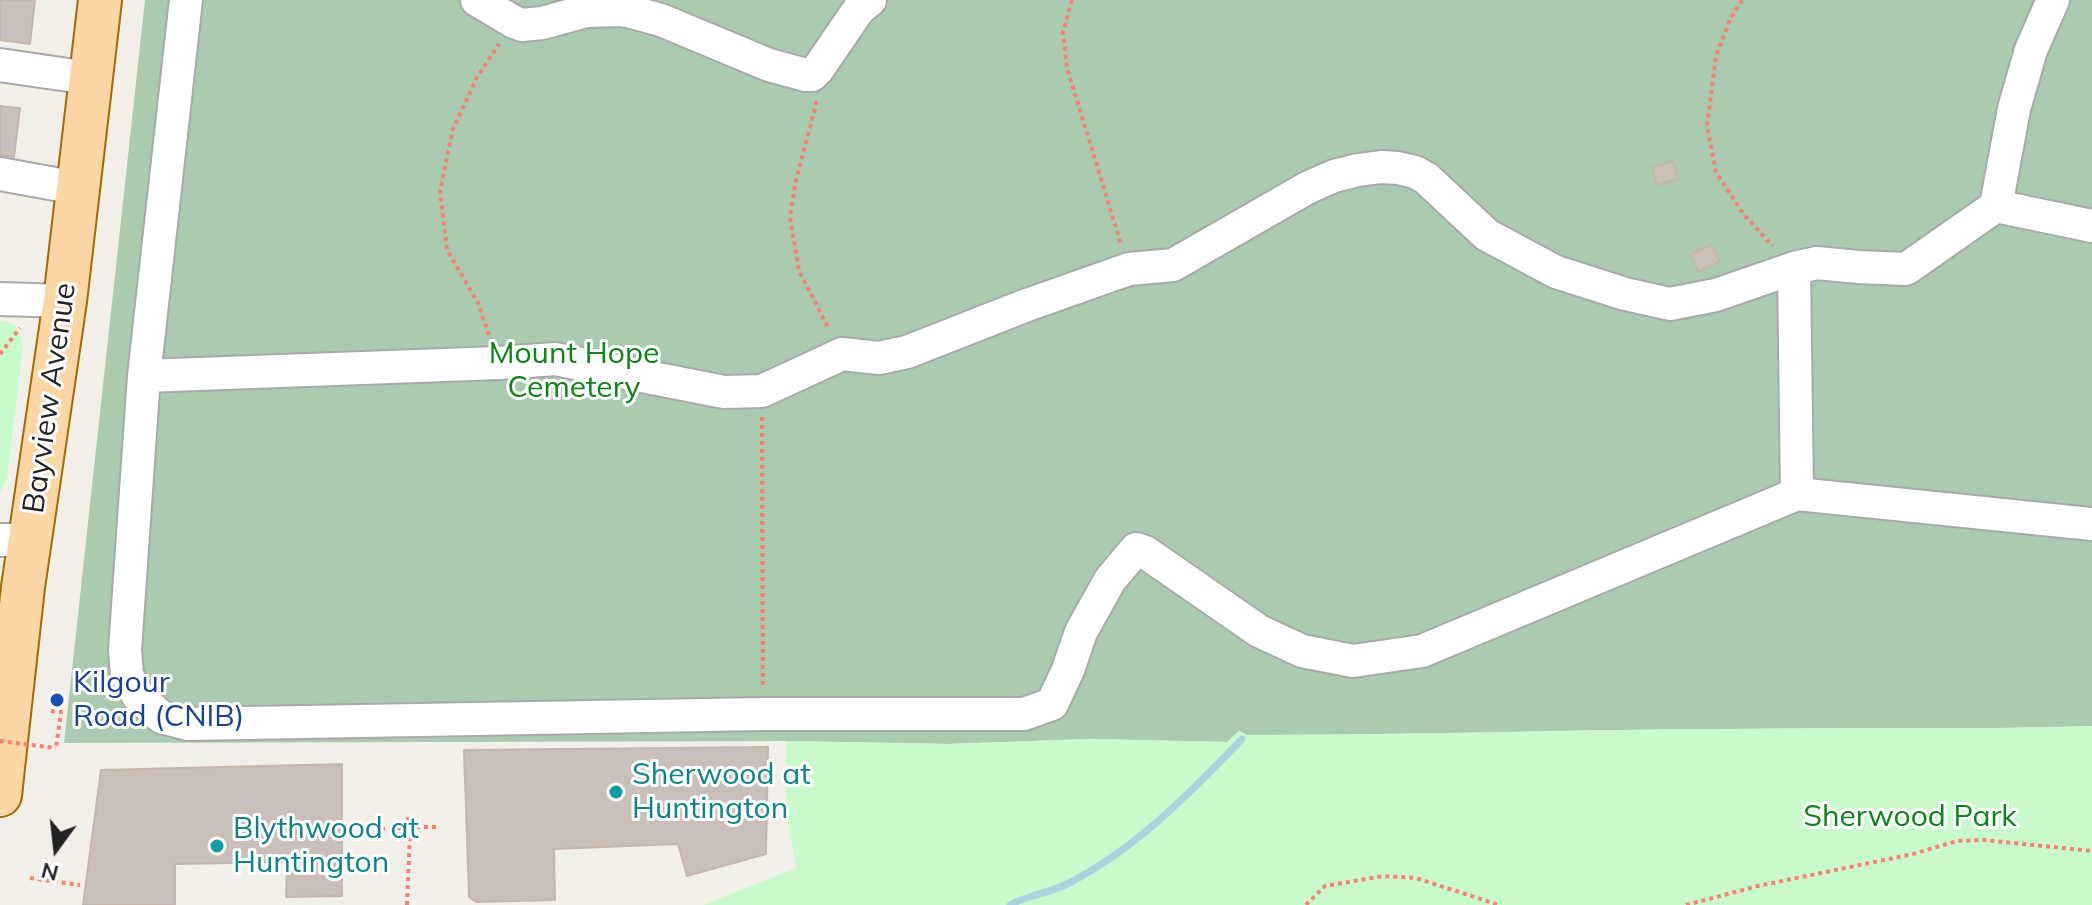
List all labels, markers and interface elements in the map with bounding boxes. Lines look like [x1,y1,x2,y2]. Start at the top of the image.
street label: Bayview Avenue [16,281,84,515]
park label: Mount Hope Cemetery [489,336,659,406]
place label: Kilgour Road (CNIB) [73,665,244,736]
marker: Kilgour Road (CNIB) [48,691,66,709]
place label: Sherwood at Huntington [632,757,811,828]
marker: Sherwood at Huntington [607,783,625,801]
park label: Sherwood Park [1803,799,2017,835]
north arrow [16,809,96,889]
place label: Blythwood at Huntington [233,811,419,882]
marker: Blythwood at Huntington [208,837,226,855]
text: N [38,857,61,888]

